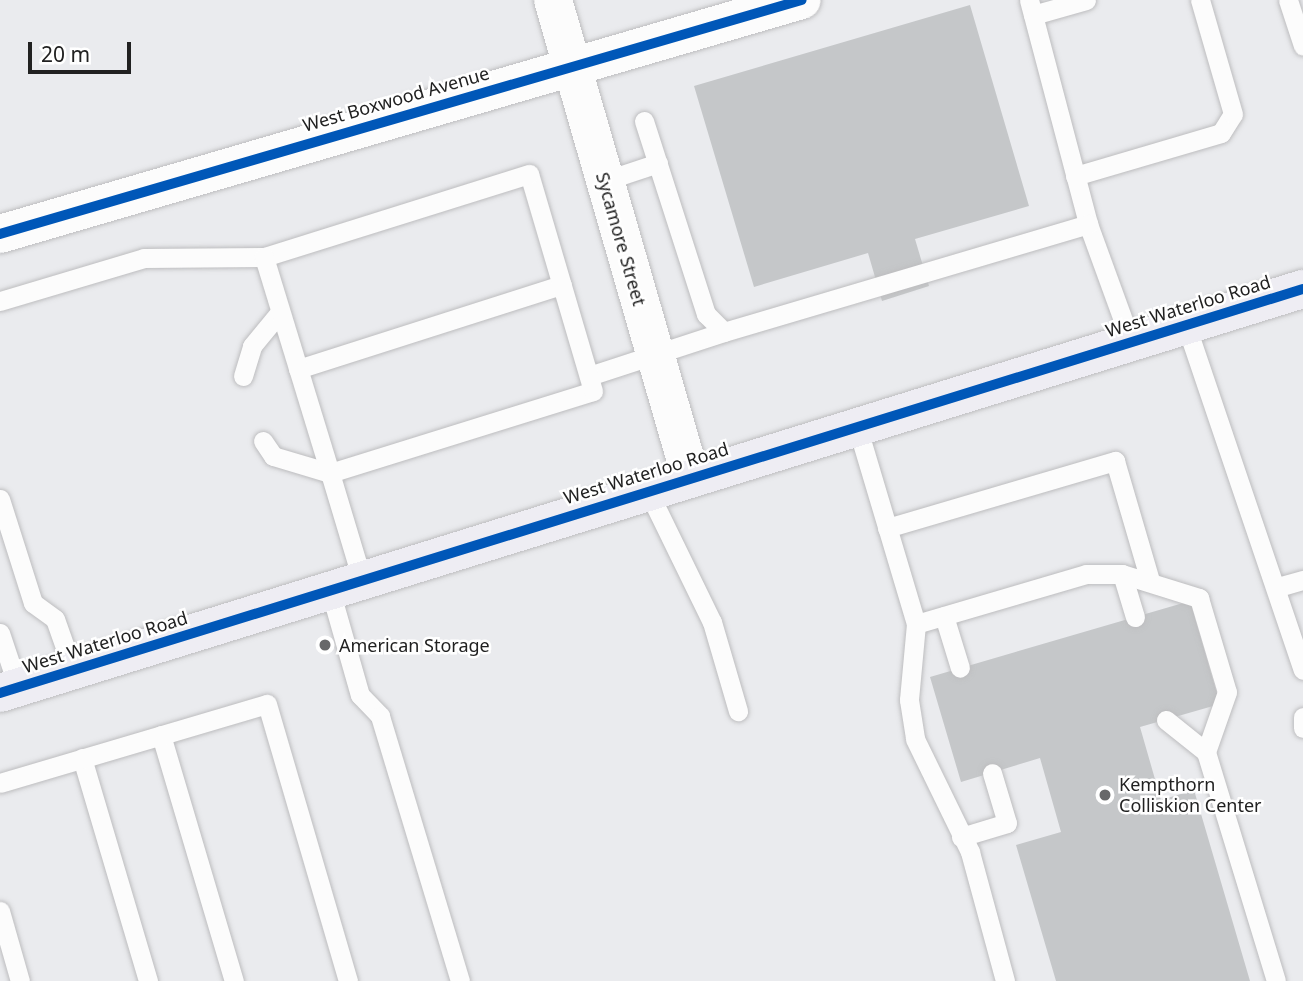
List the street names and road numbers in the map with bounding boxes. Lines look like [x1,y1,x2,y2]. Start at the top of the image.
street label: West Boxwood Avenue [300,62,492,136]
street label: Sycamore Street [592,170,650,308]
street label: West Waterloo Road [1103,271,1273,341]
street label: West Waterloo Road [561,438,731,508]
street label: West Waterloo Road [20,607,190,677]

